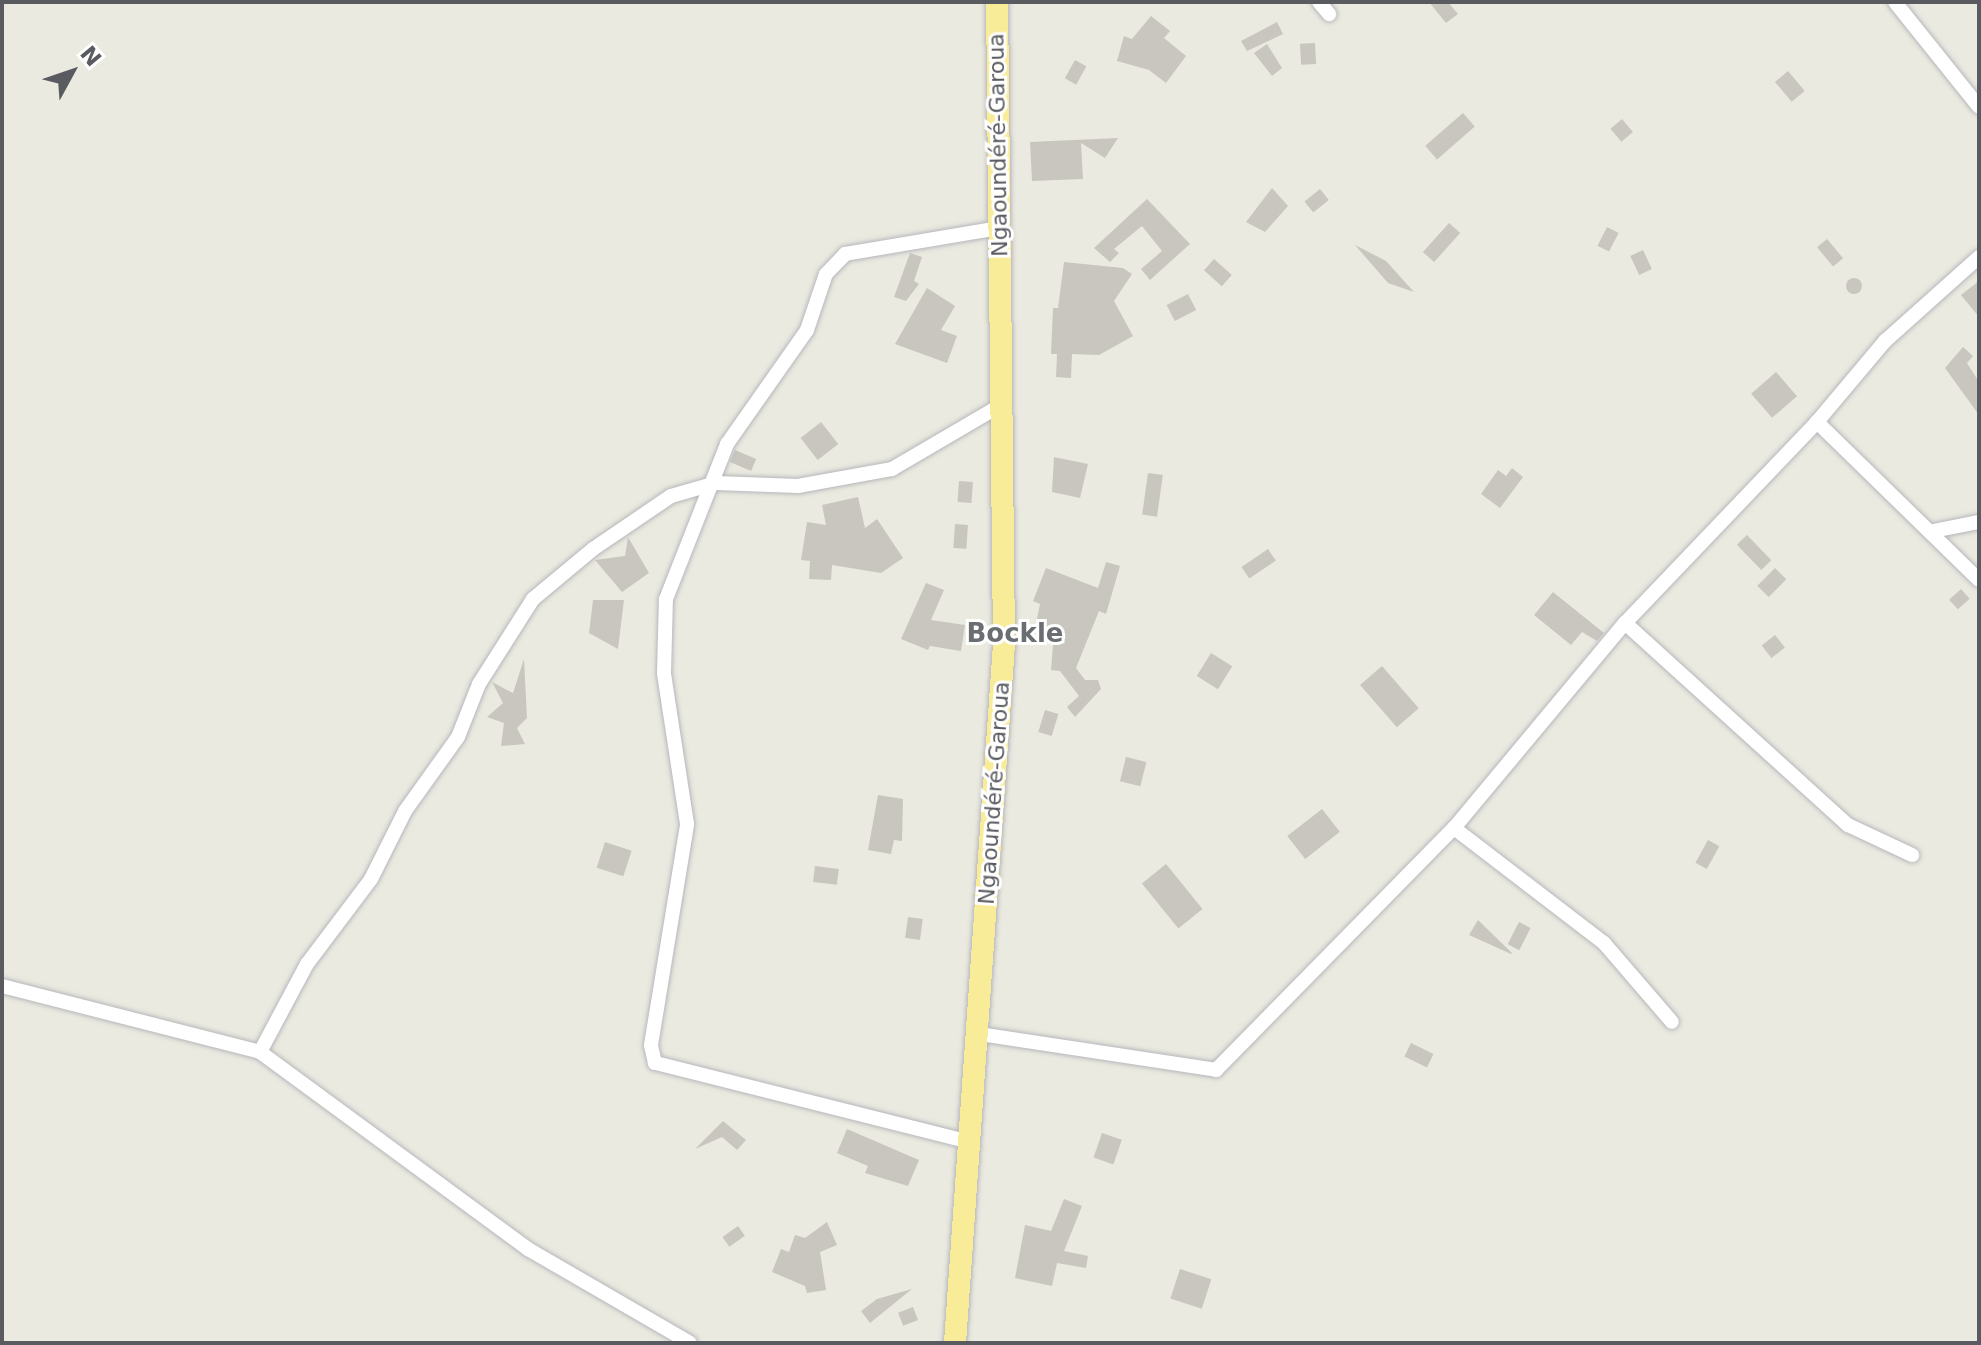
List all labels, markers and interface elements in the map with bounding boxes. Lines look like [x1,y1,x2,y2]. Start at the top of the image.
north arrow [32,32,112,112]
street label: Ngaoundéré-Garoua [983,33,1013,257]
text: N [75,41,106,71]
district label: Bockle [967,618,1063,650]
street label: Ngaoundéré-Garoua [973,681,1015,905]

